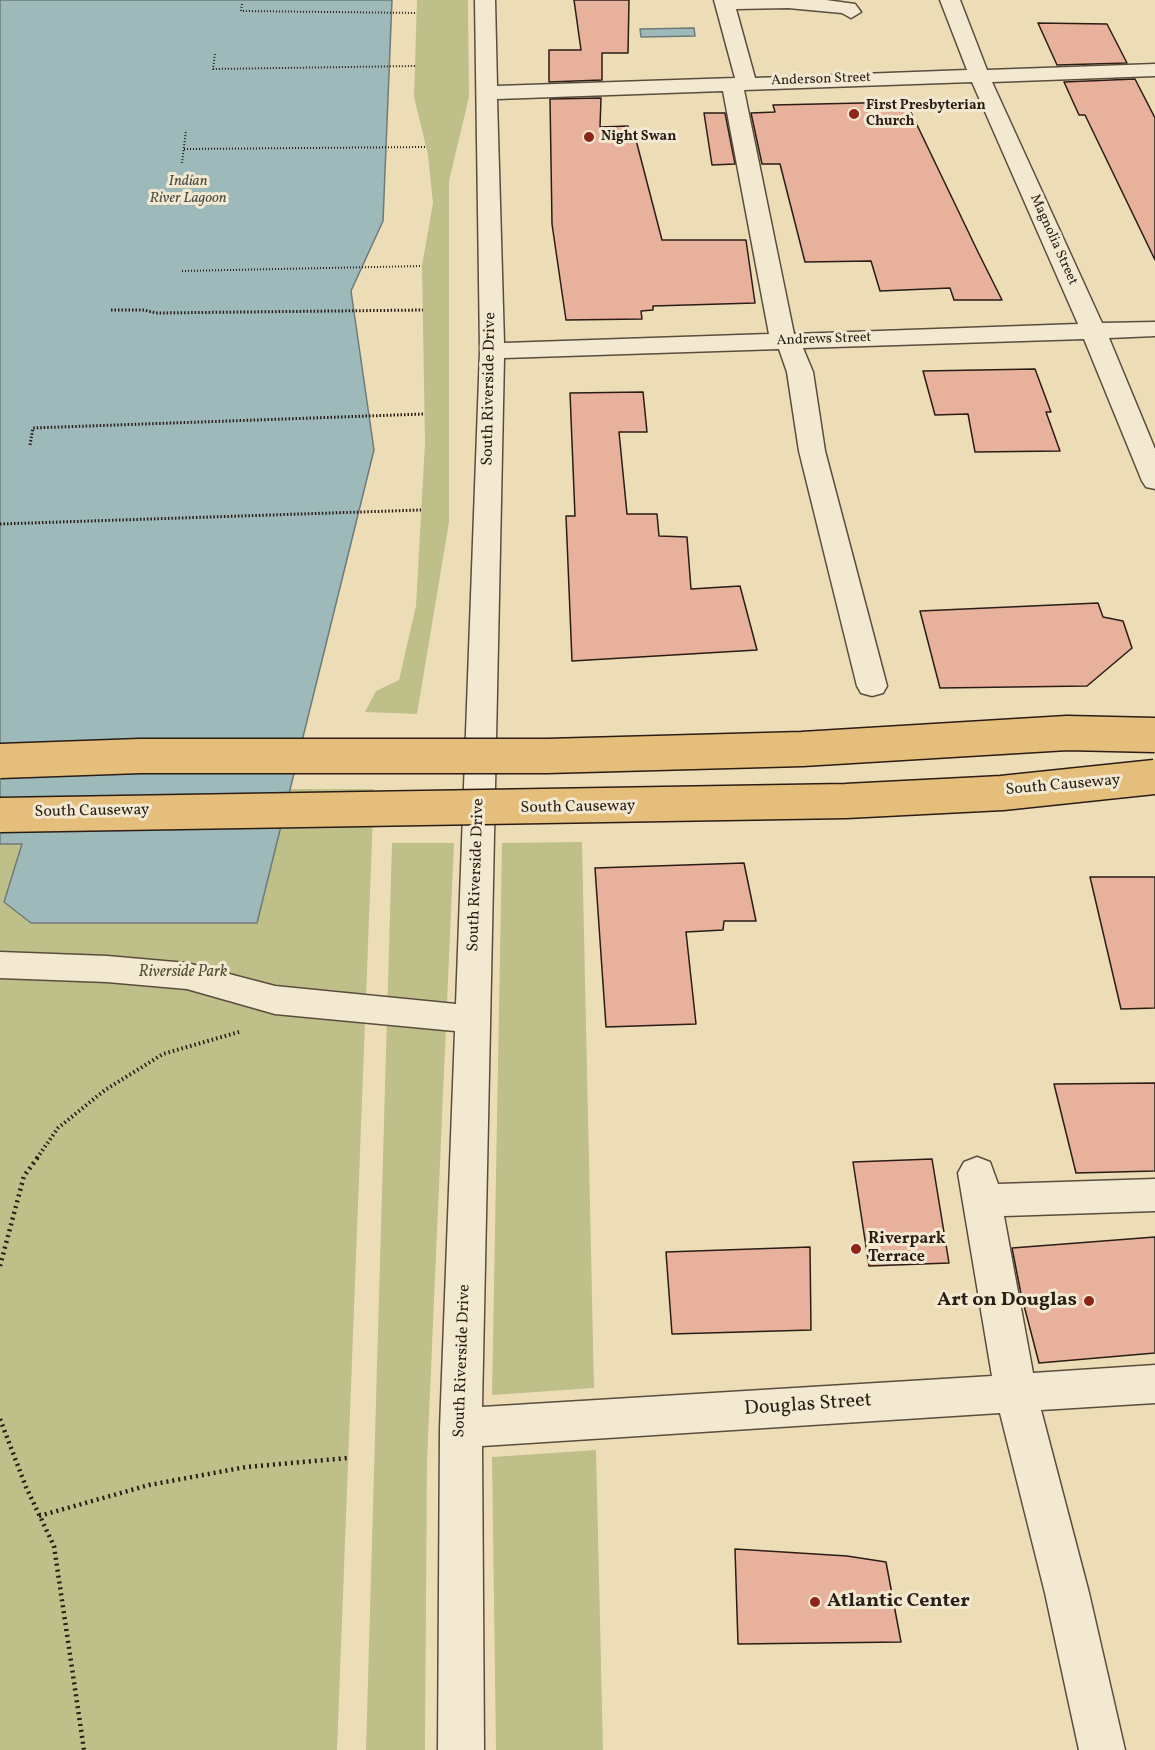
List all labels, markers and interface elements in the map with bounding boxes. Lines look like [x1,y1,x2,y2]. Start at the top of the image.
street label: Anderson Street [771,70,871,90]
place label: First Presbyterian Church [866,98,986,130]
marker: First Presbyterian Church [847,107,861,121]
place label: Night Swan [601,129,676,145]
marker: Night Swan [582,130,596,144]
water label: Indian River Lagoon [149,173,227,208]
street label: Magnolia Street [1025,192,1081,288]
street label: South Riverside Drive [479,312,501,466]
street label: Andrews Street [776,330,872,350]
street label: South Causeway [1005,771,1121,801]
street label: South Causeway [520,797,636,819]
street label: South Riverside Drive [465,798,489,952]
street label: South Causeway [34,801,150,823]
park label: Riverside Park [139,963,227,983]
place label: Riverpark Terrace [868,1230,945,1268]
marker: Riverpark Terrace [849,1242,863,1256]
street label: South Riverside Drive [451,1284,475,1438]
place label: Art on Douglas [937,1289,1077,1313]
marker: Art on Douglas [1082,1294,1096,1308]
street label: Douglas Street [743,1390,873,1422]
place label: Atlantic Center [827,1590,970,1614]
marker: Atlantic Center [808,1595,822,1609]

